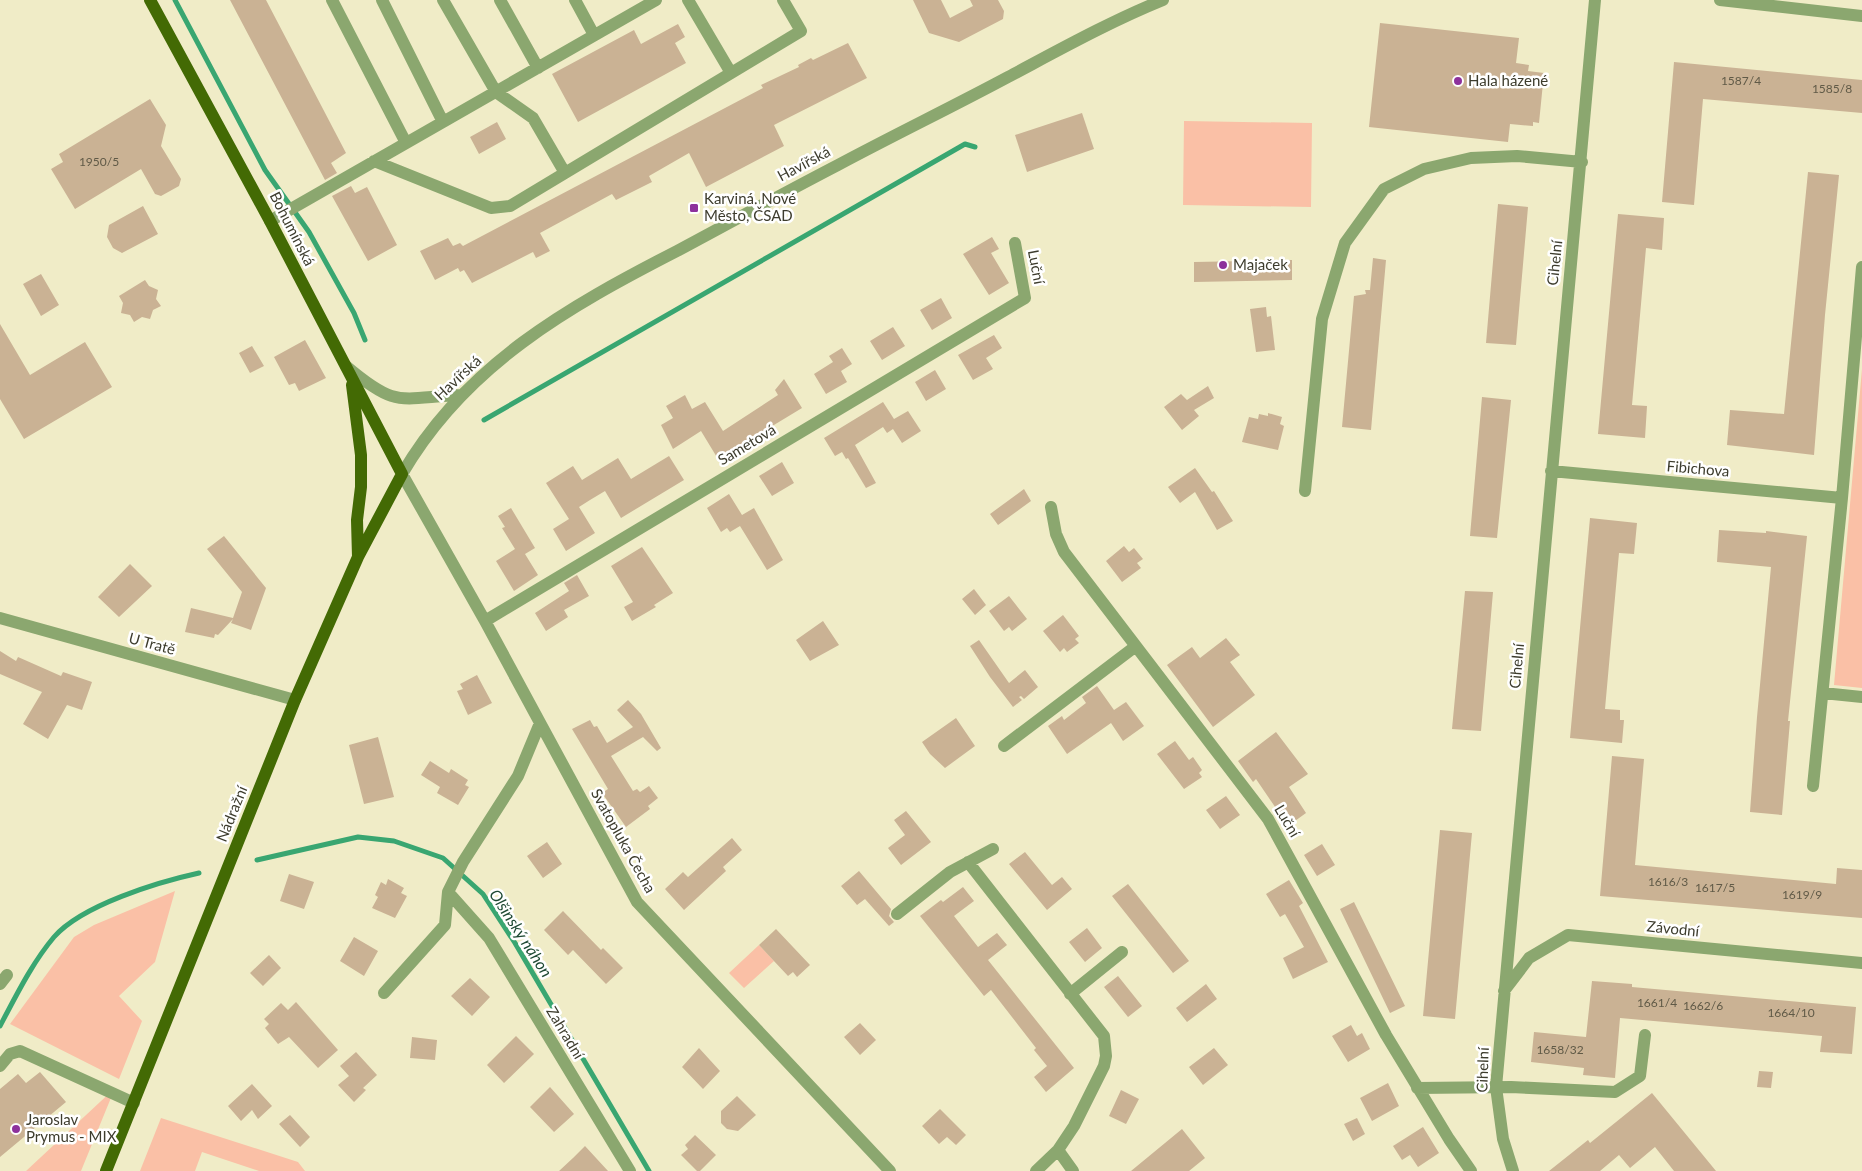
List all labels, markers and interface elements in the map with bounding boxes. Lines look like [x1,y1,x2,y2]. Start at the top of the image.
place label: Hala házené [1468,71,1548,89]
house number: 1587/4 [1721,73,1761,88]
marker: Hala házené [1452,75,1464,87]
house number: 1585/8 [1812,81,1852,96]
street label: Havířská [774,142,833,185]
house number: 1950/5 [79,154,119,169]
street label: Bohumínská [267,189,319,269]
place label: Karviná, Nové Město, ČSAD [704,189,796,224]
marker: Karviná, Nové Město, ČSAD [688,202,700,214]
street label: Cihelní [1543,238,1565,286]
street label: Luční [1025,248,1049,287]
place label: Majaček [1233,255,1288,273]
marker: Majaček [1217,259,1229,271]
street label: Havířská [430,351,484,403]
street label: Sametová [714,420,779,468]
street label: Fibichova [1666,456,1730,480]
street label: U Tratě [127,628,178,658]
street label: Cihelní [1505,641,1527,689]
street label: Nádražní [212,782,251,844]
street label: Svatopluka Čecha [588,785,660,896]
street label: Luční [1271,801,1305,841]
house number: 1616/3 [1648,874,1688,889]
house number: 1617/5 [1695,880,1735,895]
water label: Olšinský náhon [486,885,557,980]
house number: 1619/9 [1782,887,1822,902]
street label: Závodní [1646,916,1702,940]
house number: 1661/4 [1637,995,1677,1010]
house number: 1662/6 [1683,998,1723,1013]
street label: Zahradní [543,1003,589,1063]
house number: 1664/10 [1767,1005,1815,1020]
house number: 1658/32 [1536,1042,1584,1057]
street label: Cihelní [1472,1046,1492,1093]
place label: Jaroslav Prymus - MIX [26,1110,117,1145]
marker: Jaroslav Prymus - MIX [10,1123,22,1135]

